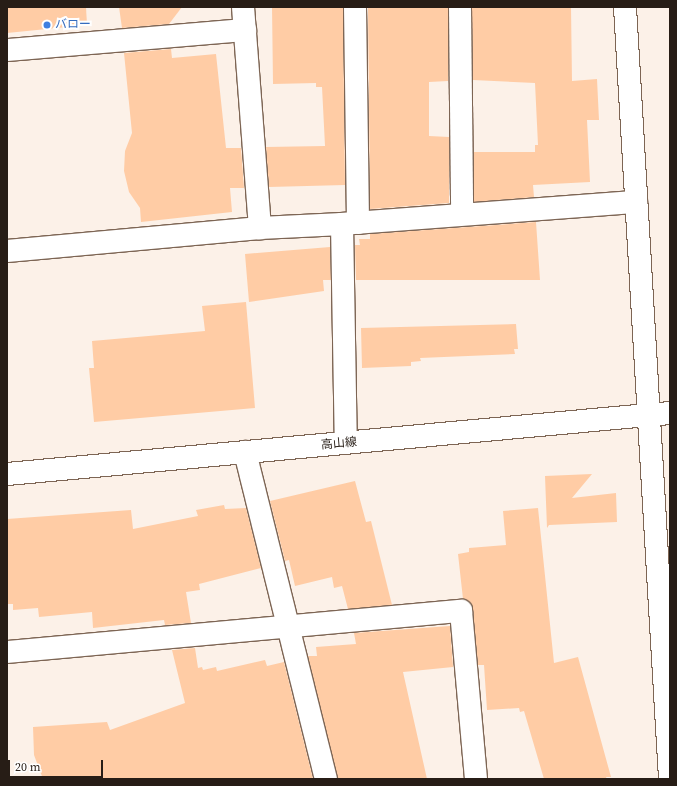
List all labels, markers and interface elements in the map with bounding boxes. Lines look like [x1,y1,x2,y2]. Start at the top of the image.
place label: バロー [55,18,91,32]
marker: バロー [42,20,52,30]
street label: 高山線 [320,435,358,453]
scale bar [10,752,105,778]
text: 20 m [15,759,41,775]

